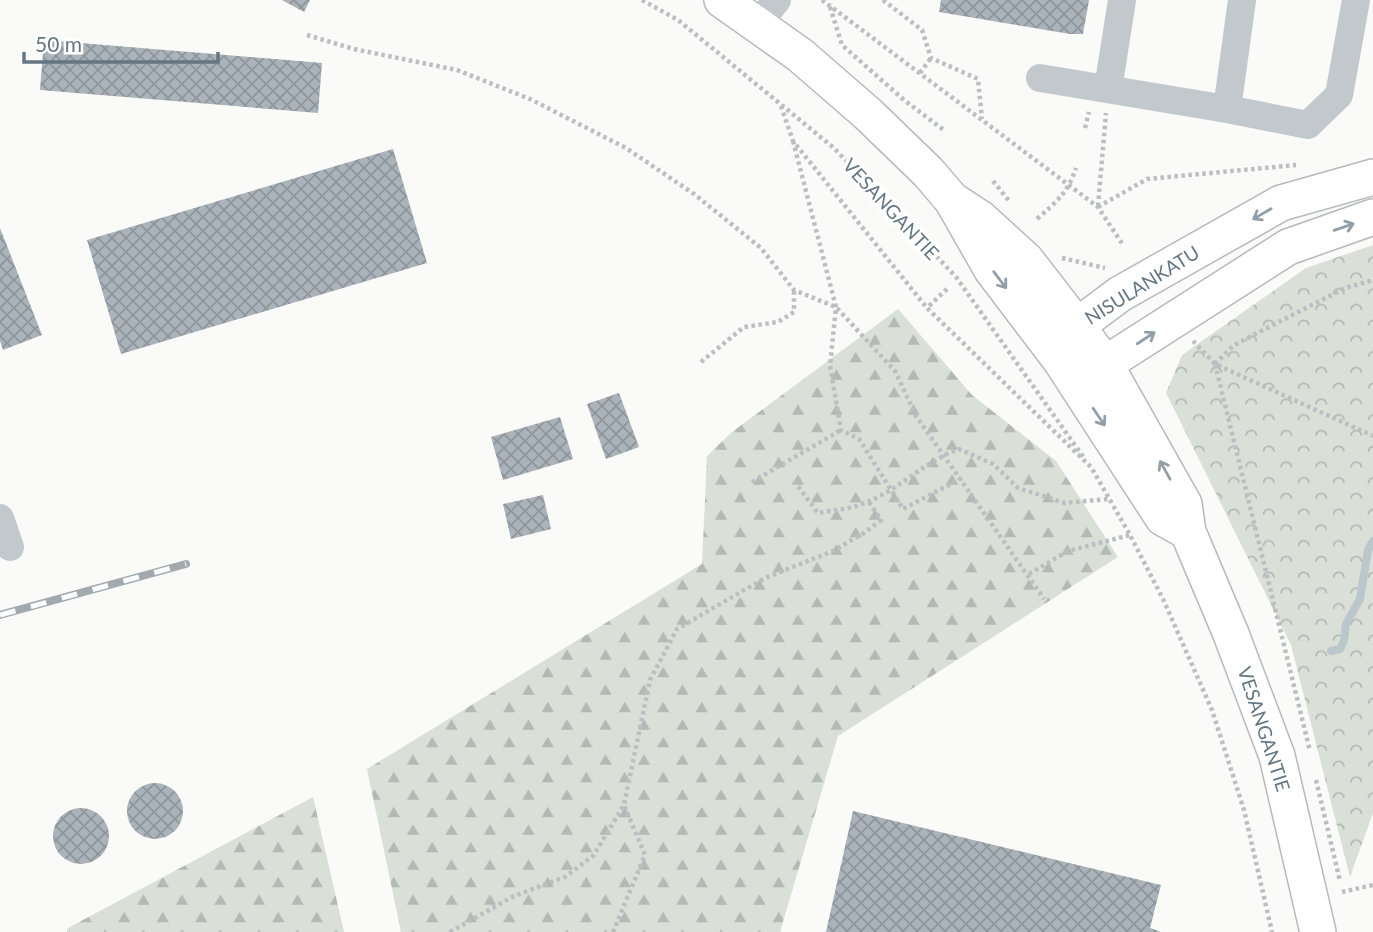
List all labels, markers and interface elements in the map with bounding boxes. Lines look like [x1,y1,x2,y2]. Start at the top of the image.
scale bar [24,21,219,65]
text: 50 m [35,31,82,56]
street label: VESANGANTIE [839,153,944,264]
one-way arrow [1252,208,1273,221]
one-way arrow [1332,220,1354,233]
street label: NISULANKATU [1080,240,1203,329]
one-way arrow [992,270,1007,289]
one-way arrow [1136,330,1155,345]
one-way arrow [1092,407,1106,427]
one-way arrow [1158,460,1172,480]
street label: VESANGANTIE [1233,664,1295,794]

